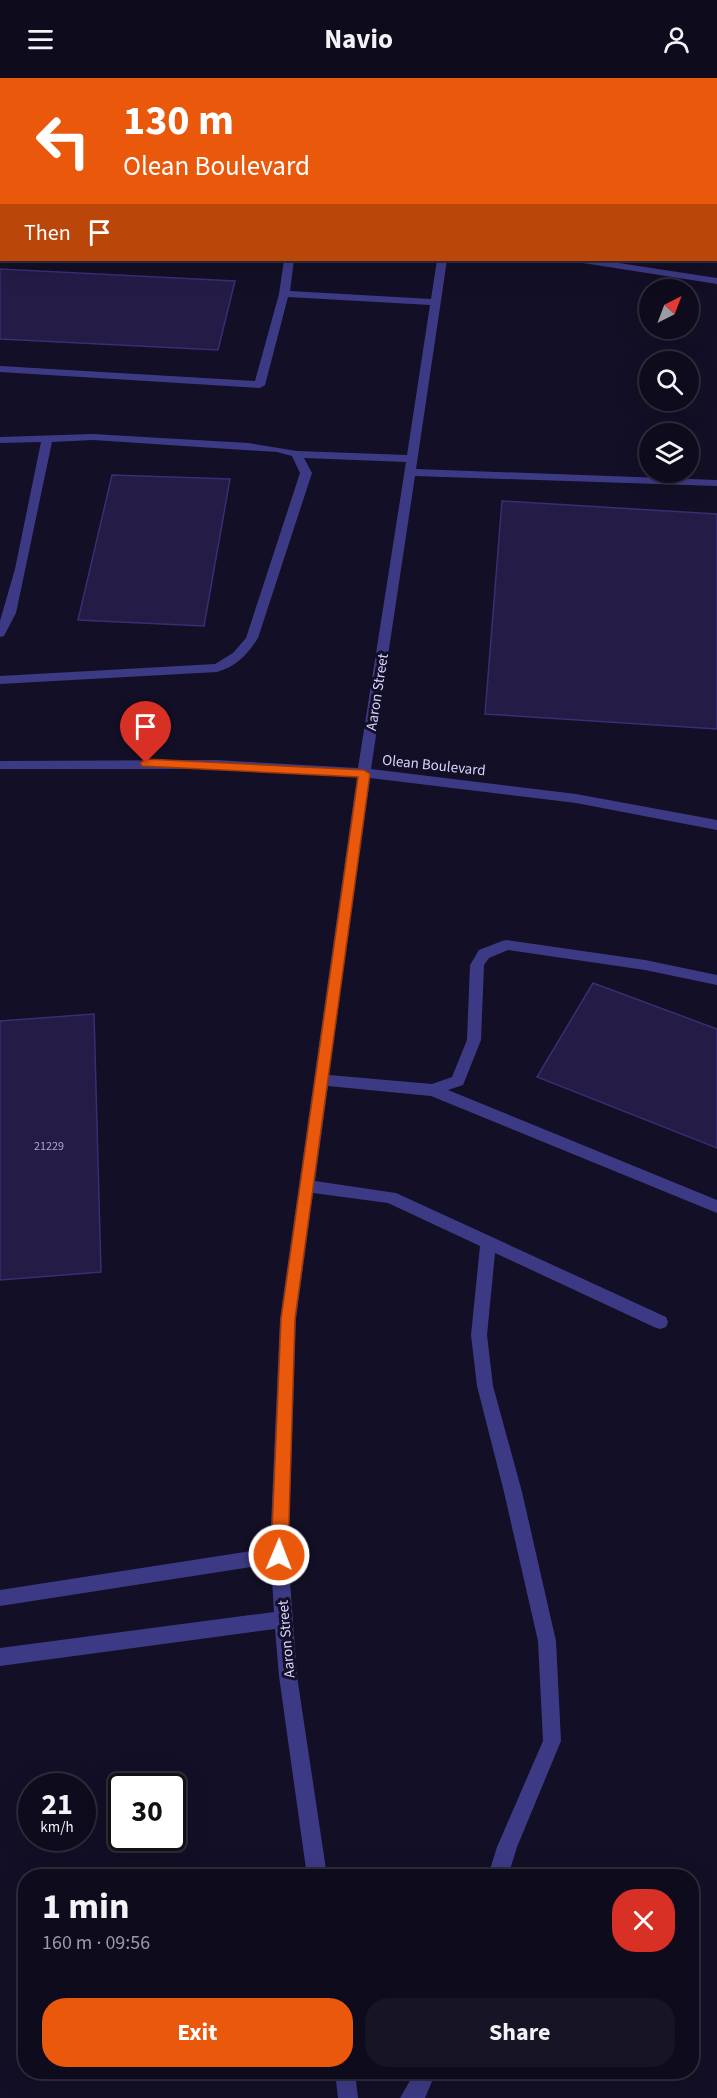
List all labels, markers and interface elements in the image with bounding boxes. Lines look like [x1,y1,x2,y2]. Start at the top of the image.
text: Navio [324,20,393,59]
icon: menu [24,23,57,56]
icon: person [660,23,693,56]
text: 130 m [123,91,234,151]
icon: left [24,102,102,180]
text: Olean Boulevard [123,147,310,186]
icon: arrive [83,216,116,249]
text: Then [24,217,71,249]
north arrow [639,279,699,339]
map controls [639,279,699,483]
button: search [639,351,699,411]
button: layers [639,423,699,483]
street label: Aaron Street [361,652,394,732]
pin [120,701,171,763]
icon: arrive [129,710,162,743]
street label: Olean Boulevard [381,750,487,781]
house number: 21229 [34,1138,64,1155]
position arrow [247,1523,311,1587]
street label: Aaron Street [273,1599,300,1679]
speed limit sign: 30 [108,1773,186,1851]
text: 21 [41,1783,73,1826]
text: km/h [40,1817,74,1838]
text: 1 min [42,1881,130,1932]
button: close [612,1889,675,1952]
text: 160 m · 09:56 [42,1929,150,1957]
button: Exit [42,1998,353,2067]
button: Share [365,1998,675,2067]

